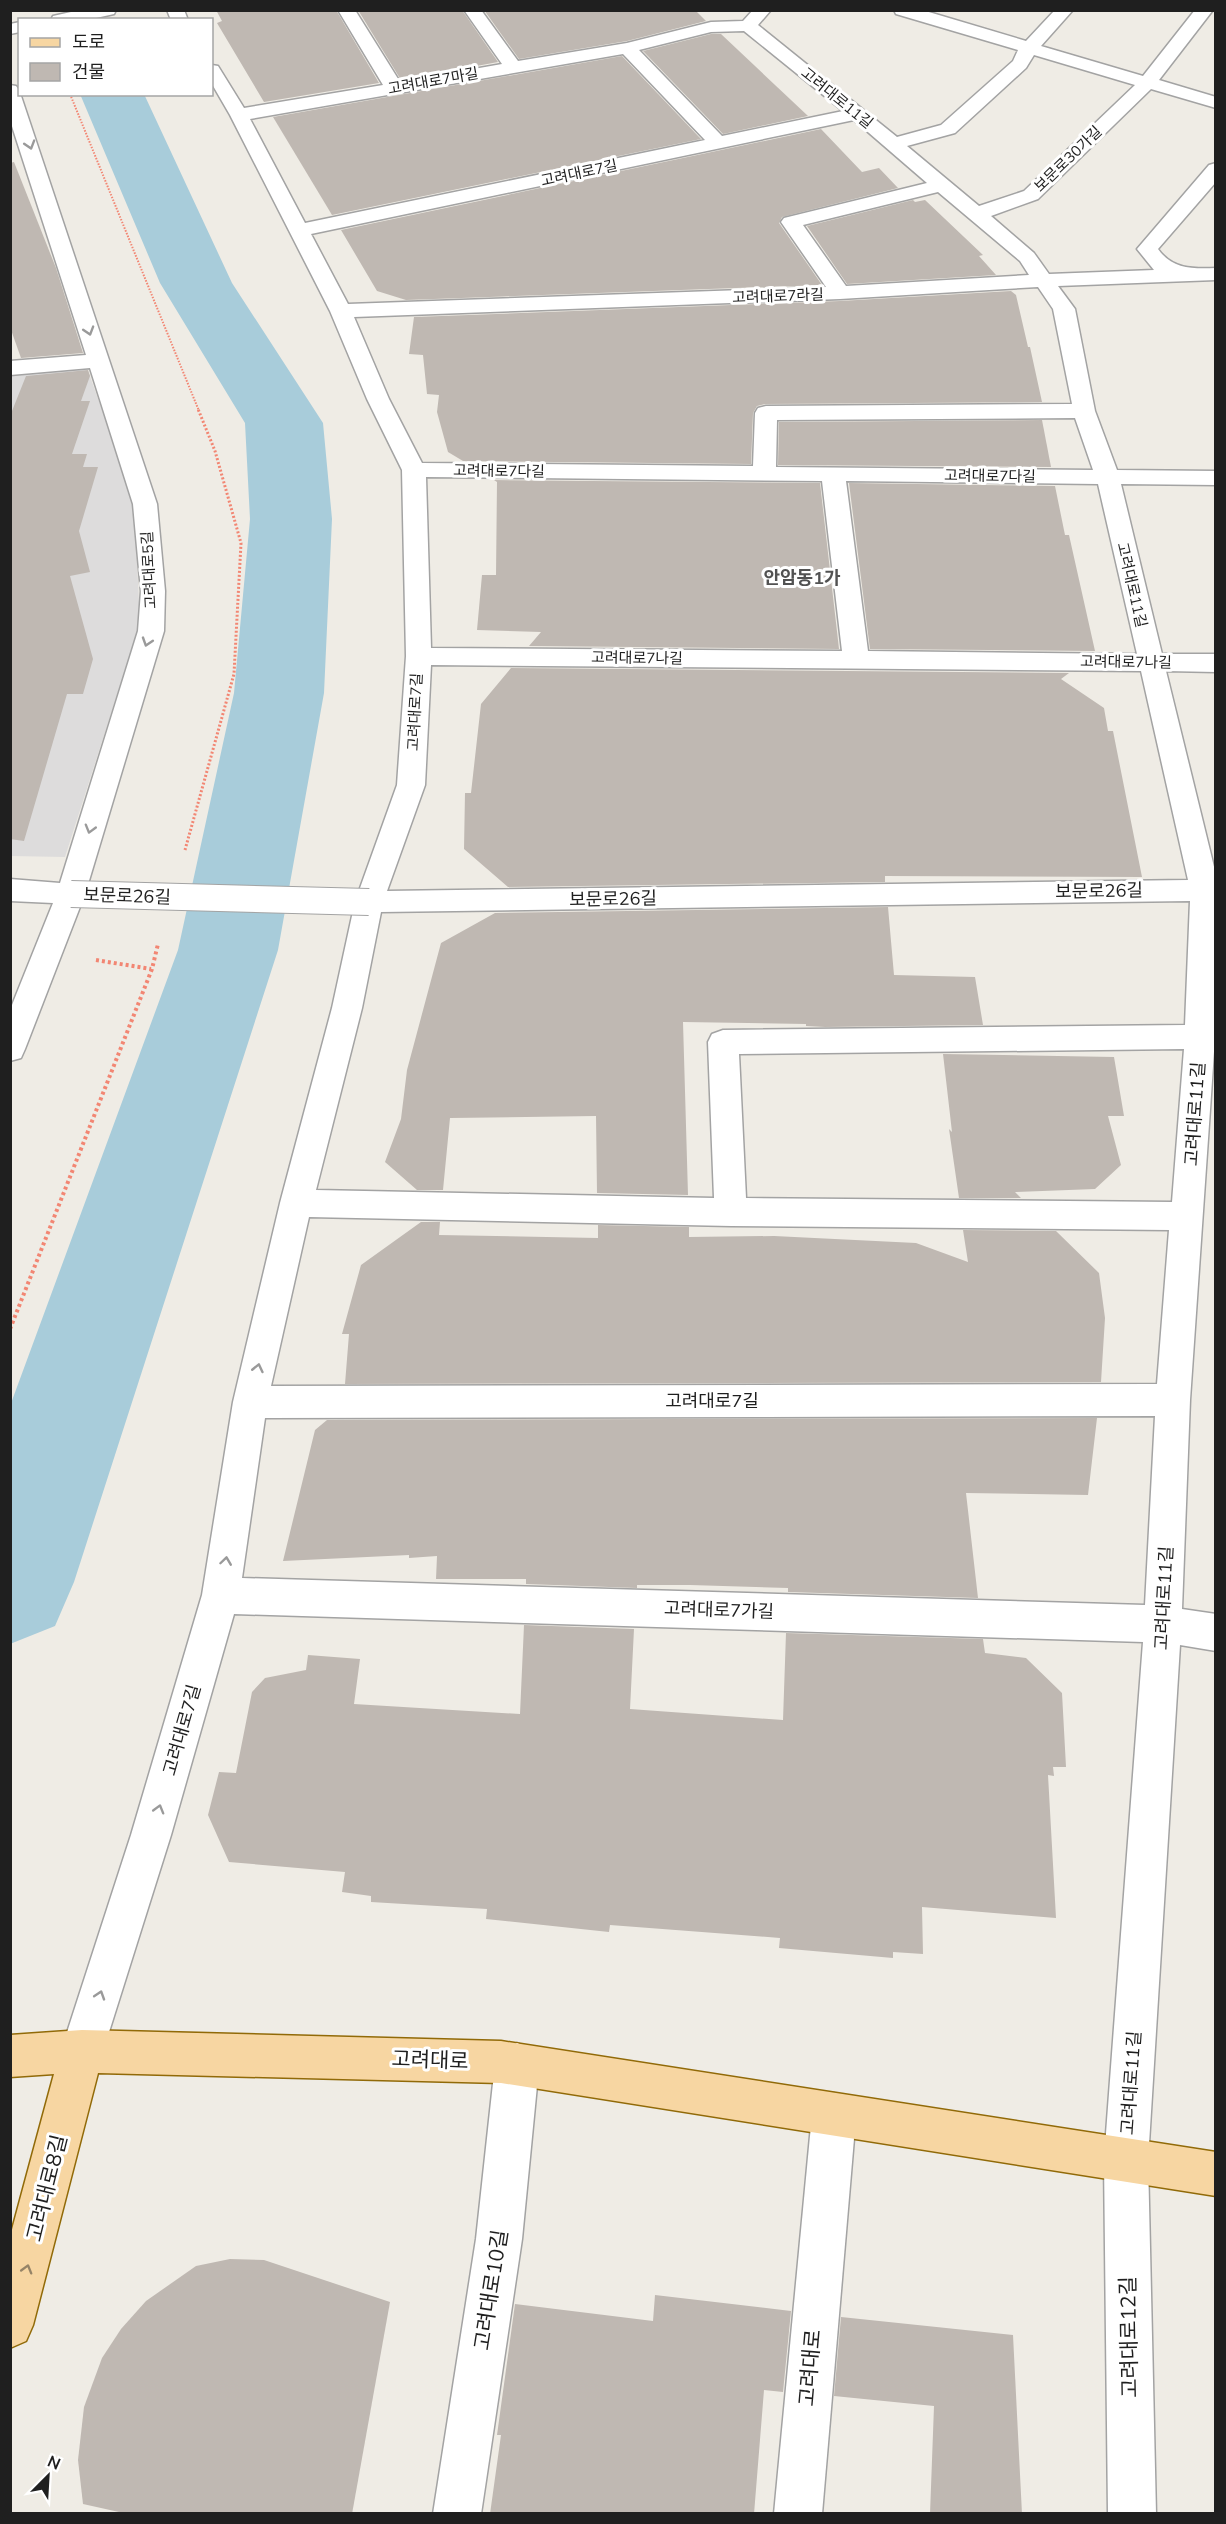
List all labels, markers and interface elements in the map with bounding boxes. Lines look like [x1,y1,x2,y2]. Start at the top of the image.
legend [18,18,213,96]
text: 도로 [72,30,105,53]
text: 건물 [72,60,105,83]
street label: 고려대로7마길 [386,63,480,98]
street label: 고려대로11길 [798,63,877,132]
street label: 보문로30가길 [1030,122,1106,196]
one-way arrow [23,139,35,150]
street label: 고려대로7길 [539,155,619,190]
street label: 고려대로7라길 [732,284,824,307]
one-way arrow [81,325,94,336]
street label: 고려대로7다길 [453,460,545,481]
street label: 고려대로7다길 [944,465,1036,486]
street label: 고려대로5길 [137,531,160,609]
street label: 고려대로11길 [1113,540,1152,629]
district label: 안암동1가 [763,566,841,589]
one-way arrow [142,636,154,647]
street label: 고려대로7나길 [591,647,683,668]
street label: 고려대로7나길 [1080,651,1172,672]
street label: 고려대로7길 [403,673,426,751]
one-way arrow [85,823,97,834]
street label: 보문로26길 [1055,878,1143,903]
street label: 보문로26길 [83,882,171,909]
street label: 보문로26길 [569,886,657,911]
street label: 고려대로11길 [1179,1061,1210,1167]
one-way arrow [250,1364,263,1374]
street label: 고려대로7길 [665,1389,759,1412]
street label: 고려대로11길 [1149,1545,1178,1651]
one-way arrow [220,1556,232,1565]
street label: 고려대로7가길 [664,1596,774,1623]
street label: 고려대로7길 [158,1682,205,1778]
one-way arrow [152,1805,164,1815]
one-way arrow [93,1990,105,2001]
street label: 고려대로11길 [1115,2030,1146,2136]
street label: 고려대로 [391,2045,469,2073]
street label: 고려대로8길 [20,2132,72,2244]
street label: 고려대로10길 [468,2228,512,2352]
one-way arrow [19,2264,32,2274]
street label: 고려대로12길 [1114,2276,1142,2398]
street label: 고려대로 [793,2328,825,2408]
north arrow [18,2446,78,2506]
text: N [45,2451,64,2474]

